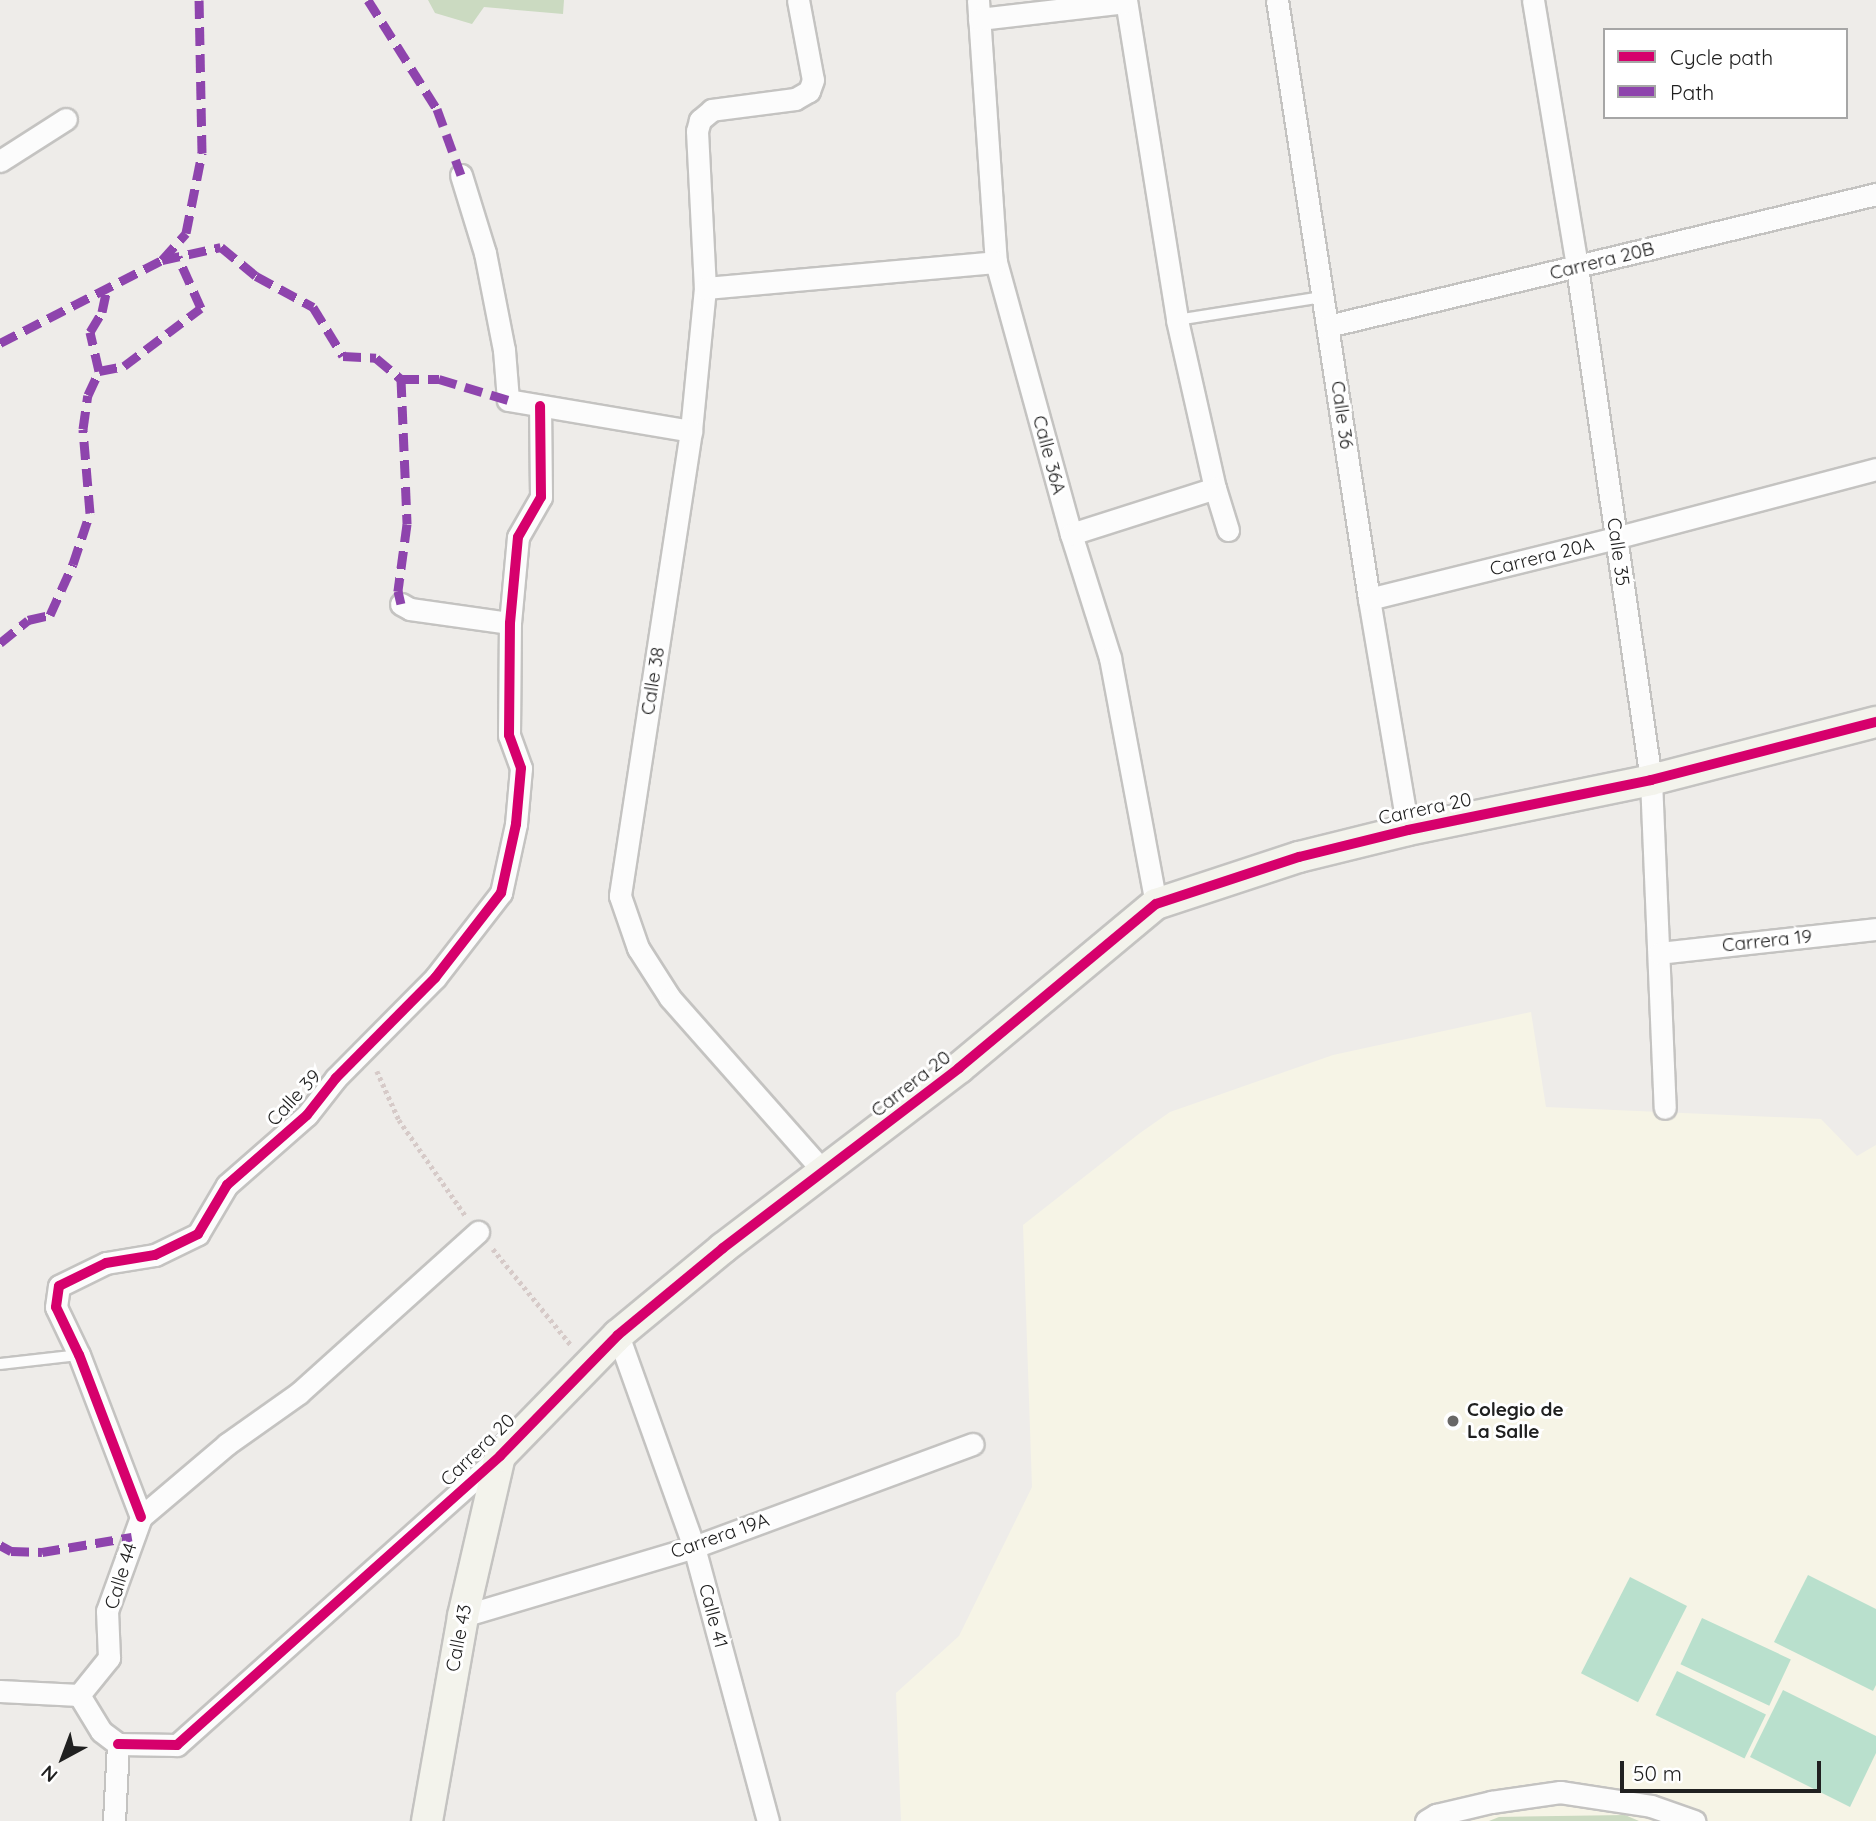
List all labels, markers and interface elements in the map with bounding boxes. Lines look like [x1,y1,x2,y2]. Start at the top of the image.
legend [1603,28,1848,119]
text: Cycle path [1670,44,1773,70]
text: Path [1670,79,1714,105]
street label: Carrera 20B [1547,237,1657,285]
street label: Calle 36 [1326,379,1358,451]
street label: Calle 36A [1028,413,1070,497]
street label: Calle 35 [1602,516,1634,588]
street label: Carrera 20A [1487,533,1597,581]
street label: Calle 38 [636,645,670,717]
street label: Carrera 20 [1376,788,1474,830]
street label: Carrera 19 [1721,925,1813,957]
street label: Carrera 20 [867,1046,955,1122]
street label: Calle 39 [262,1065,326,1131]
place label: Colegio de La Salle [1467,1399,1564,1443]
street label: Carrera 20 [436,1409,520,1491]
marker: Colegio de La Salle [1445,1413,1461,1429]
street label: Carrera 19A [668,1509,772,1563]
street label: Calle 44 [100,1540,142,1612]
street label: Calle 41 [694,1582,732,1650]
street label: Calle 43 [441,1602,477,1674]
north arrow [28,1723,98,1793]
scale bar [1624,1748,1825,1792]
text: N [36,1760,62,1787]
text: 50 m [1633,1760,1682,1786]

